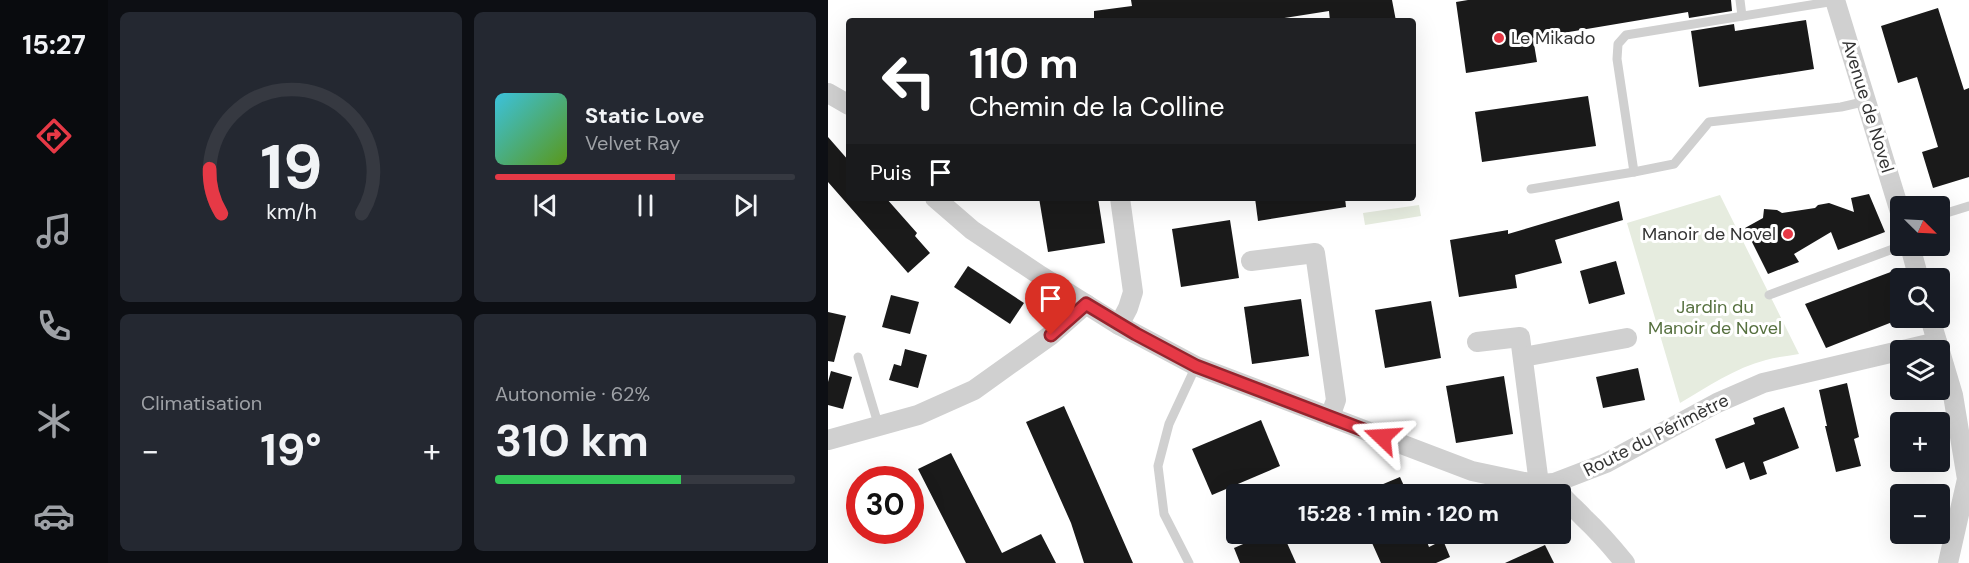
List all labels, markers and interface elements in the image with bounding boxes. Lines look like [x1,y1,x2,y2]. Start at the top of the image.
place label: Le Mikado [1511,26,1595,50]
text: 15:27 [22,27,86,62]
marker: Le Mikado [1492,31,1506,45]
text: 110 m [969,36,1079,91]
street label: Avenue de Novel [1836,36,1900,176]
icon: left [870,42,948,120]
text: Chemin de la Colline [969,89,1225,124]
text: Static Love [585,101,705,130]
icon: directions [33,115,75,157]
text: 19 [260,126,322,207]
text: Velvet Ray [585,130,680,156]
icon: arrive [924,156,957,189]
text: Puis [870,158,912,187]
icon: previous [529,189,562,222]
icon: pause [629,189,662,222]
icon: next [729,189,762,222]
north arrow [1890,196,1950,256]
map controls [1890,196,1950,544]
text: km/h [266,199,316,227]
icon: music [33,210,75,252]
place label: Manoir de Novel [1642,222,1776,246]
marker: Manoir de Novel [1781,227,1795,241]
button: search [1890,268,1950,328]
pin [1025,273,1076,335]
icon: arrive [1034,282,1067,315]
park label: Jardin du Manoir de Novel [1648,295,1782,340]
icon: phone [33,305,75,347]
button: layers [1890,340,1950,400]
text: Autonomie · 62% [495,381,650,407]
street label: Route du Périmètre [1579,388,1733,482]
text: Climatisation [141,390,262,416]
icon: climate [33,400,75,442]
position arrow [1350,405,1414,469]
text: 310 km [495,411,649,470]
button: + [1890,412,1950,472]
text: 19° [260,420,322,479]
text: − [141,429,159,472]
text: + [423,429,441,472]
speed limit sign: 30 [846,466,924,544]
button: − [1890,484,1950,544]
icon: car [33,495,75,537]
text: 15:28 · 1 min · 120 m [1298,499,1499,528]

